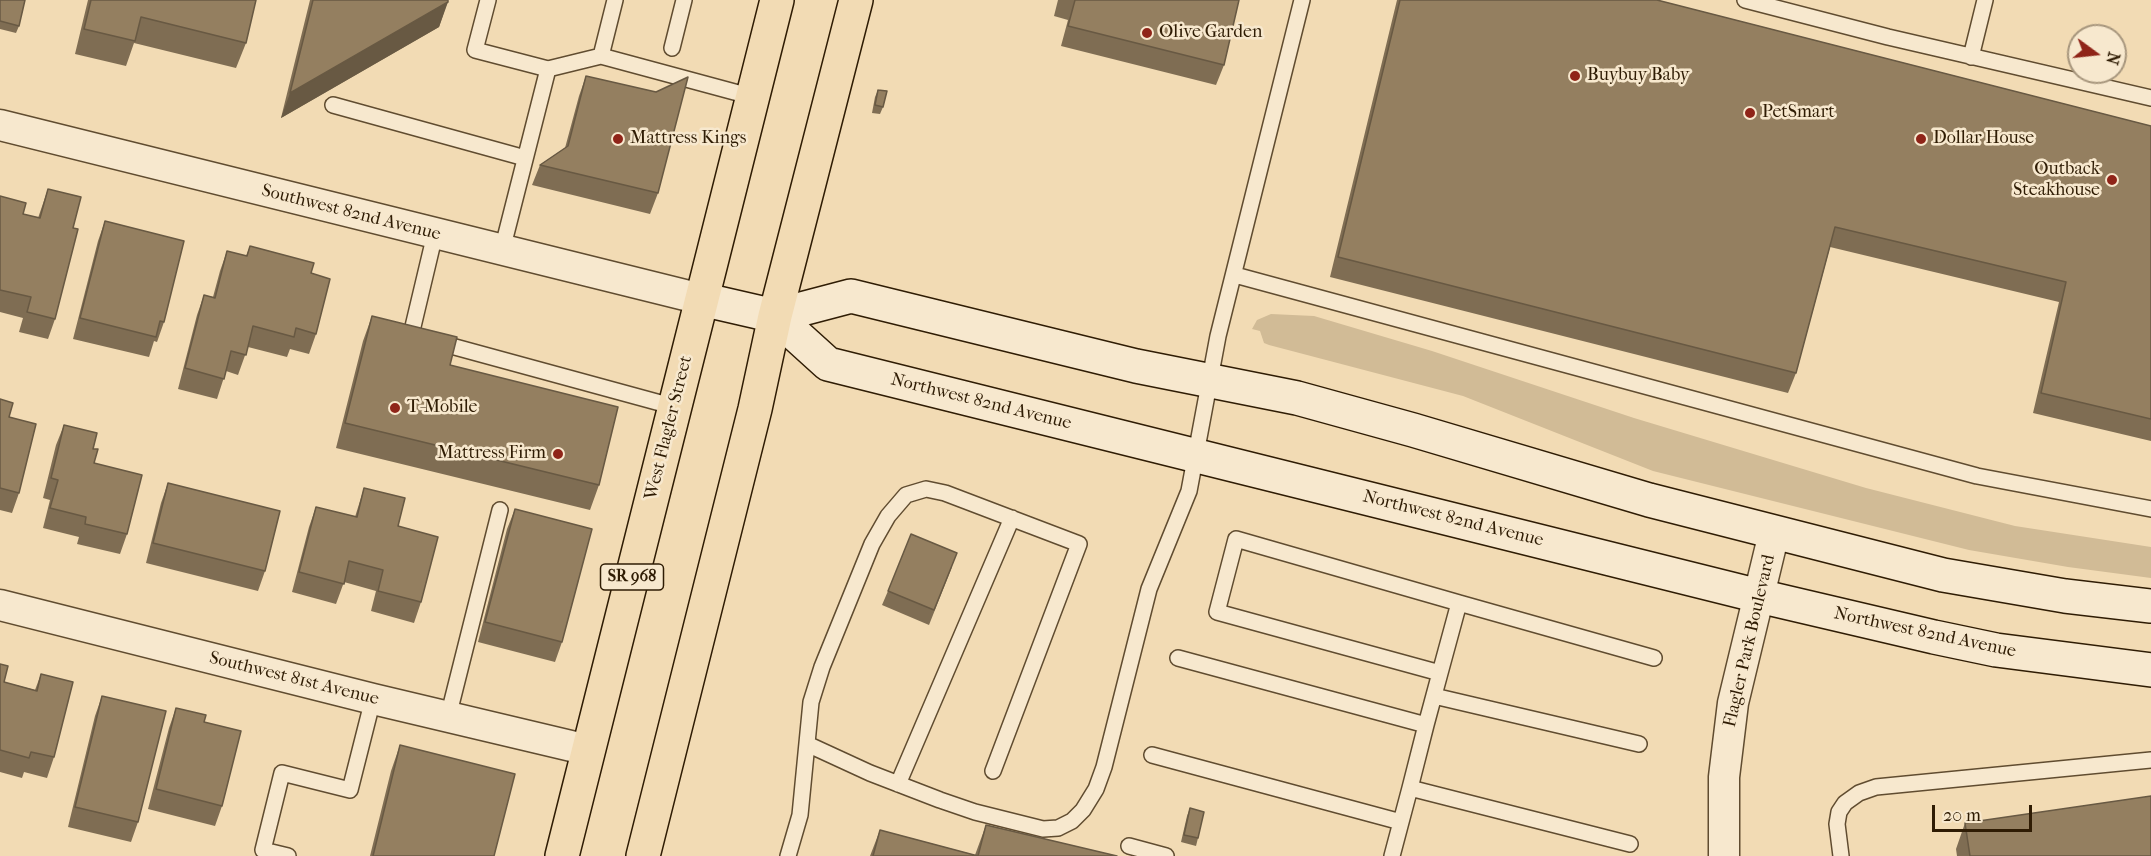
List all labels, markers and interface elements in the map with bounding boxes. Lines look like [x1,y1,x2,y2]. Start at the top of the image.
place label: Olive Garden [1159,22,1262,44]
north arrow [2067,24,2127,84]
marker: Olive Garden [1140,26,1154,40]
text: N [2102,50,2124,67]
place label: Buybuy Baby [1587,65,1689,87]
marker: Buybuy Baby [1568,69,1582,83]
place label: PetSmart [1762,102,1835,124]
marker: PetSmart [1743,106,1757,120]
place label: Mattress Kings [630,128,746,150]
place label: Dollar House [1933,128,2034,150]
marker: Mattress Kings [611,132,625,146]
marker: Dollar House [1914,132,1928,146]
place label: Outback Steakhouse [2013,159,2100,201]
marker: Outback Steakhouse [2105,173,2119,187]
street label: Southwest 82nd Avenue [259,180,443,246]
street label: West Flagler Street [641,354,697,502]
street label: Northwest 82nd Avenue [888,369,1074,435]
place label: T-Mobile [407,397,477,419]
marker: T-Mobile [388,401,402,415]
place label: Mattress Firm [437,443,546,465]
marker: Mattress Firm [551,447,565,461]
street label: Northwest 82nd Avenue [1360,486,1546,552]
street label: Flagler Park Boulevard [1720,553,1780,729]
road number: SR 968 [600,564,664,590]
street label: Northwest 82nd Avenue [1832,603,2018,663]
street label: Southwest 81st Avenue [207,647,381,711]
scale bar [1935,793,2036,831]
text: 20 m [1943,805,1981,826]

